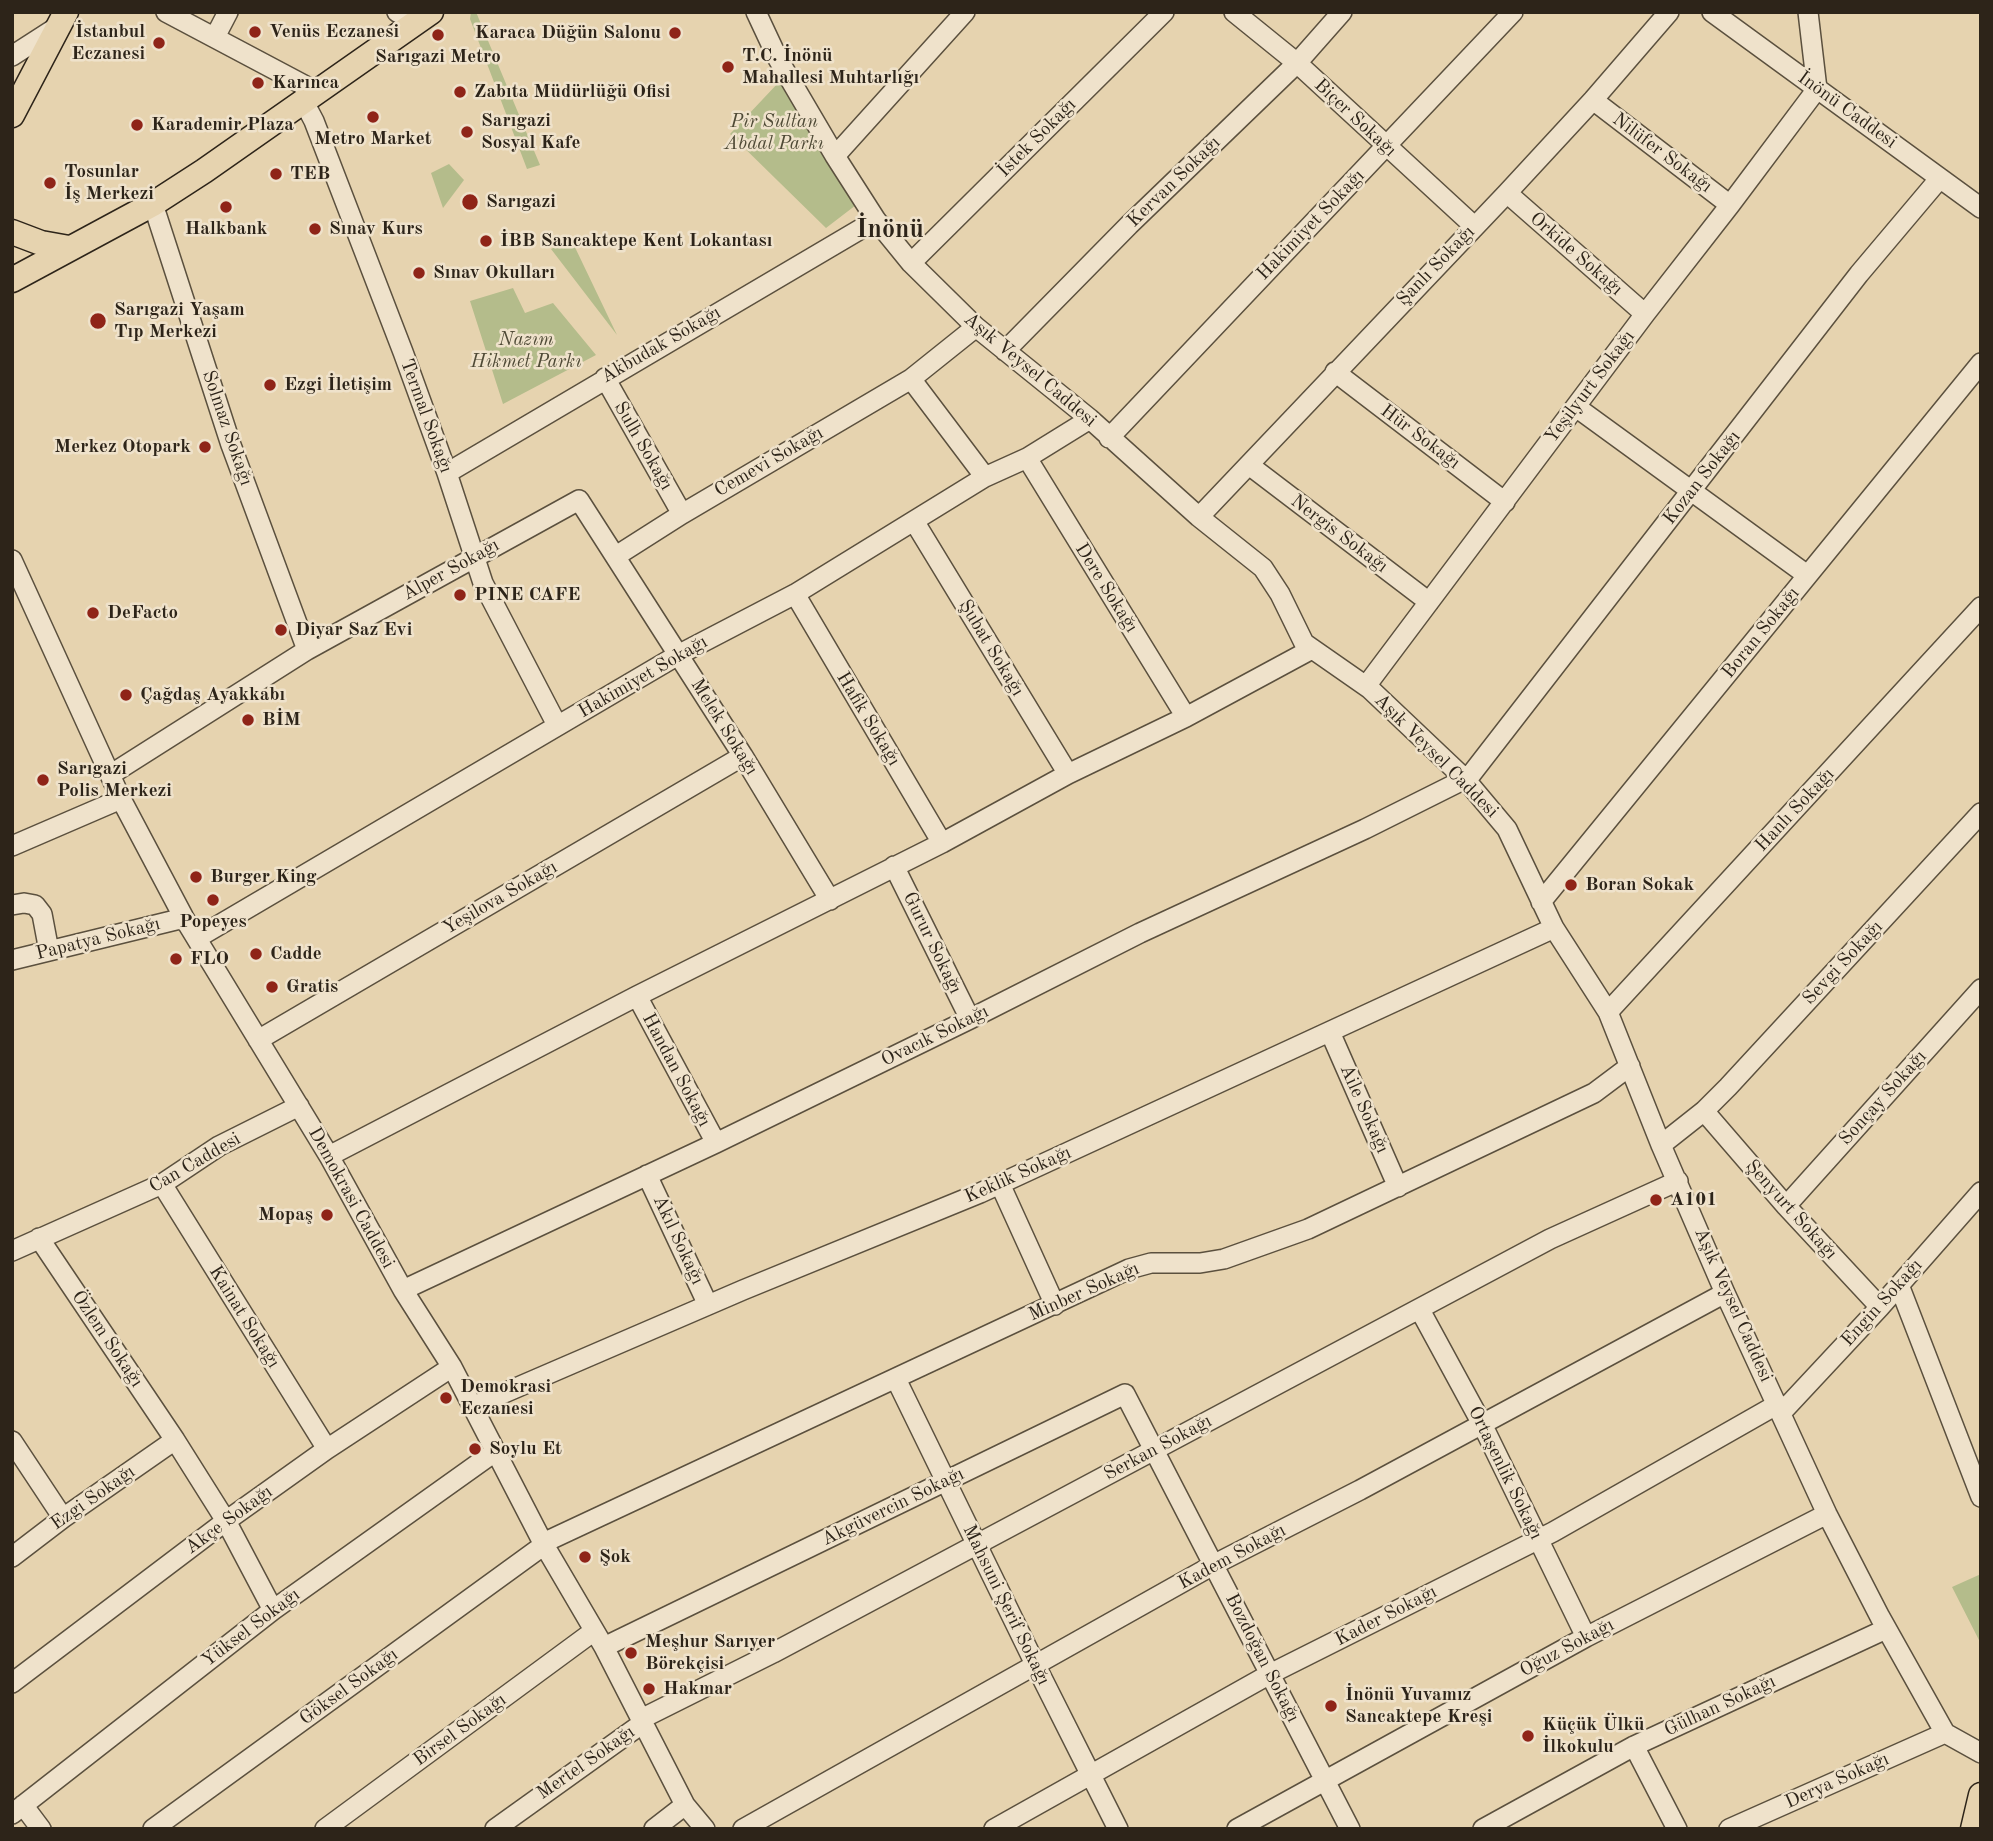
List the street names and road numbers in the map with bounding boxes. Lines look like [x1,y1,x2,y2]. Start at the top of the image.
street label: İnönü Caddesi [1793,66,1901,154]
street label: Biçer Sokağı [1309,74,1401,162]
street label: İstek Sokağı [993,94,1081,182]
street label: Nilüfer Sokağı [1608,108,1716,198]
street label: Kervan Sokağı [1122,132,1226,232]
street label: Hakimiyet Sokağı [1252,165,1370,285]
street label: Orkide Sokağı [1525,207,1627,301]
street label: Şanlı Sokağı [1392,221,1480,311]
street label: Akbudak Sokağı [597,301,725,389]
street label: Aşık Veysel Caddesi [959,308,1101,432]
street label: Yeşilyurt Sokağı [1540,326,1640,448]
street label: Termal Sokağı [395,356,457,476]
street label: Solmaz Sokağı [197,367,257,489]
street label: Sulh Sokağı [608,398,678,494]
street label: Hür Sokağı [1376,400,1464,474]
street label: Cemevi Sokağı [711,422,827,502]
street label: Kozan Sokağı [1658,426,1746,530]
street label: Nergis Sokağı [1286,490,1392,578]
street label: Alper Sokağı [399,534,503,606]
street label: Dere Sokağı [1069,539,1143,637]
street label: Boran Sokağı [1717,583,1805,683]
street label: Şubat Sokağı [953,595,1029,701]
street label: Hakimiyet Sokağı [574,631,712,723]
street label: Hafik Sokağı [831,668,905,770]
street label: Melek Sokağı [685,674,763,780]
street label: Aşık Veysel Caddesi [1369,689,1503,823]
street label: Hanlı Sokağı [1750,763,1840,857]
street label: Yeşilova Sokağı [439,856,561,940]
street label: Gurur Sokağı [897,888,967,998]
street label: Papatya Sokağı [33,913,163,965]
street label: Sevgi Sokağı [1798,916,1888,1010]
street label: Ovacık Sokağı [878,1000,992,1072]
street label: Handan Sokağı [637,1009,715,1131]
street label: Sonçay Sokağı [1834,1046,1932,1150]
street label: Aile Sokağı [1334,1061,1394,1157]
street label: Demokrasi Caddesi [303,1123,399,1273]
street label: Can Caddesi [145,1128,245,1198]
street label: Keklik Sokağı [961,1141,1075,1209]
street label: Şenyurt Sokağı [1740,1155,1842,1265]
street label: Akıl Sokağı [647,1192,709,1288]
street label: Aşık Veysel Caddesi [1689,1224,1777,1386]
street label: Engin Sokağı [1837,1254,1927,1352]
street label: Minber Sokağı [1025,1257,1143,1327]
street label: Kainat Sokağı [204,1262,284,1372]
street label: Özlem Sokağı [66,1286,148,1392]
street label: Ortaşenlik Sokağı [1463,1403,1547,1543]
street label: Serkan Sokağı [1100,1410,1216,1486]
street label: Ezgi Sokağı [46,1461,140,1535]
street label: Akgüvercin Sokağı [818,1463,968,1551]
street label: Akçe Sokağı [181,1481,277,1559]
street label: Kadem Sokağı [1174,1519,1290,1595]
street label: Mahsuni Şerif Sokağı [957,1521,1055,1689]
street label: Kader Sokağı [1331,1581,1441,1651]
street label: Yüksel Sokağı [197,1584,305,1672]
street label: Bozdoğan Sokağı [1220,1590,1304,1726]
street label: Oğuz Sokağı [1516,1614,1618,1682]
street label: Göksel Sokağı [295,1644,403,1730]
street label: Gülhan Sokağı [1661,1670,1779,1742]
street label: Birsel Sokağı [409,1689,511,1771]
street label: Mertel Sokağı [533,1721,639,1805]
street label: Derya Sokağı [1781,1748,1893,1814]

